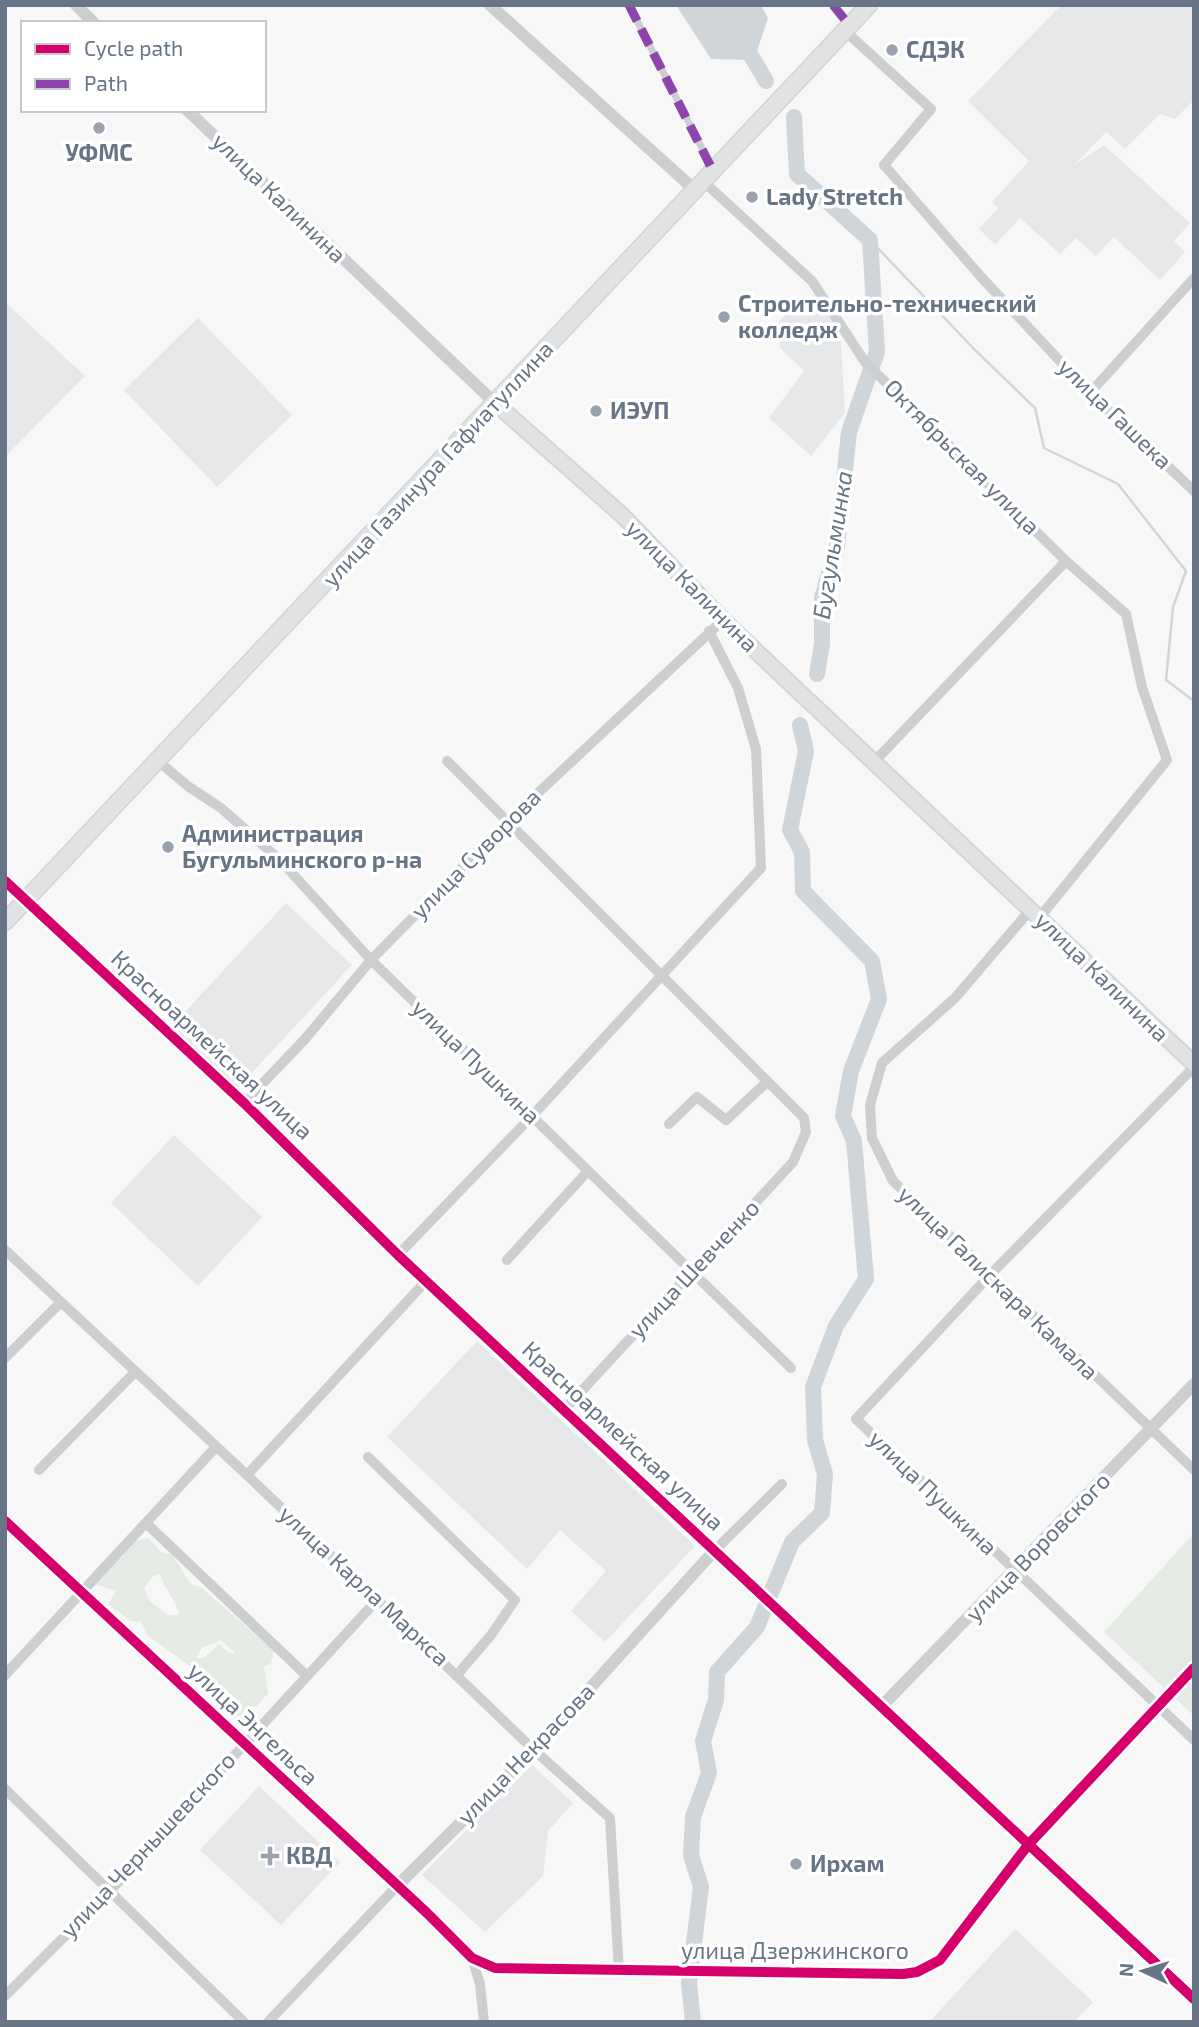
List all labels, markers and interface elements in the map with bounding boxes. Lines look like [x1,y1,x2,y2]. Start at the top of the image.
legend [21,21,266,112]
text: Cycle path [84,35,183,60]
place label: СДЭК [906,35,965,63]
marker: СДЭК [884,42,900,58]
text: Path [84,70,128,95]
marker: УФМС [91,120,107,136]
street label: улица Калинина [206,126,352,269]
place label: УФМС [65,138,133,166]
place label: Lady Stretch [766,182,903,210]
marker: Lady Stretch [744,189,760,205]
place label: Строительно-технический колледж [738,289,1037,343]
marker: Строительно-технический колледж [716,309,732,325]
street label: улица Газинура Гафиатуллина [316,335,559,593]
street label: улица Гашека [1052,352,1178,475]
street label: Октябрьская улица [879,373,1046,540]
place label: ИЭУП [610,396,669,424]
marker: ИЭУП [588,403,604,419]
water label: Бугульминка [805,469,858,621]
street label: улица Калинина [620,513,765,658]
street label: улица Суворова [404,782,547,925]
place label: Администрация Бугульминского р-на [182,819,422,873]
marker: Администрация Бугульминского р-на [160,839,176,855]
street label: улица Калинина [1029,905,1175,1048]
street label: Красноармейская улица [106,944,319,1146]
street label: улица Пушкина [406,993,547,1130]
street label: улица Галискара Камала [892,1179,1105,1386]
street label: улица Шевченко [622,1193,765,1344]
street label: Красноармейская улица [517,1335,730,1537]
street label: улица Пушкина [863,1424,1004,1561]
street label: улица Воровского [959,1466,1116,1627]
street label: улица Карла Маркса [273,1499,456,1672]
street label: улица Энгельса [182,1656,325,1791]
street label: улица Некрасова [451,1677,600,1830]
street label: улица Чернышевского [54,1746,241,1944]
place label: КВД [286,1841,333,1869]
marker: КВД [260,1846,280,1866]
place label: Ирхам [810,1849,885,1877]
marker: Ирхам [788,1856,804,1872]
street label: улица Дзержинского [681,1936,909,1965]
north arrow [1108,1936,1178,2006]
text: N [1114,1962,1137,1977]

